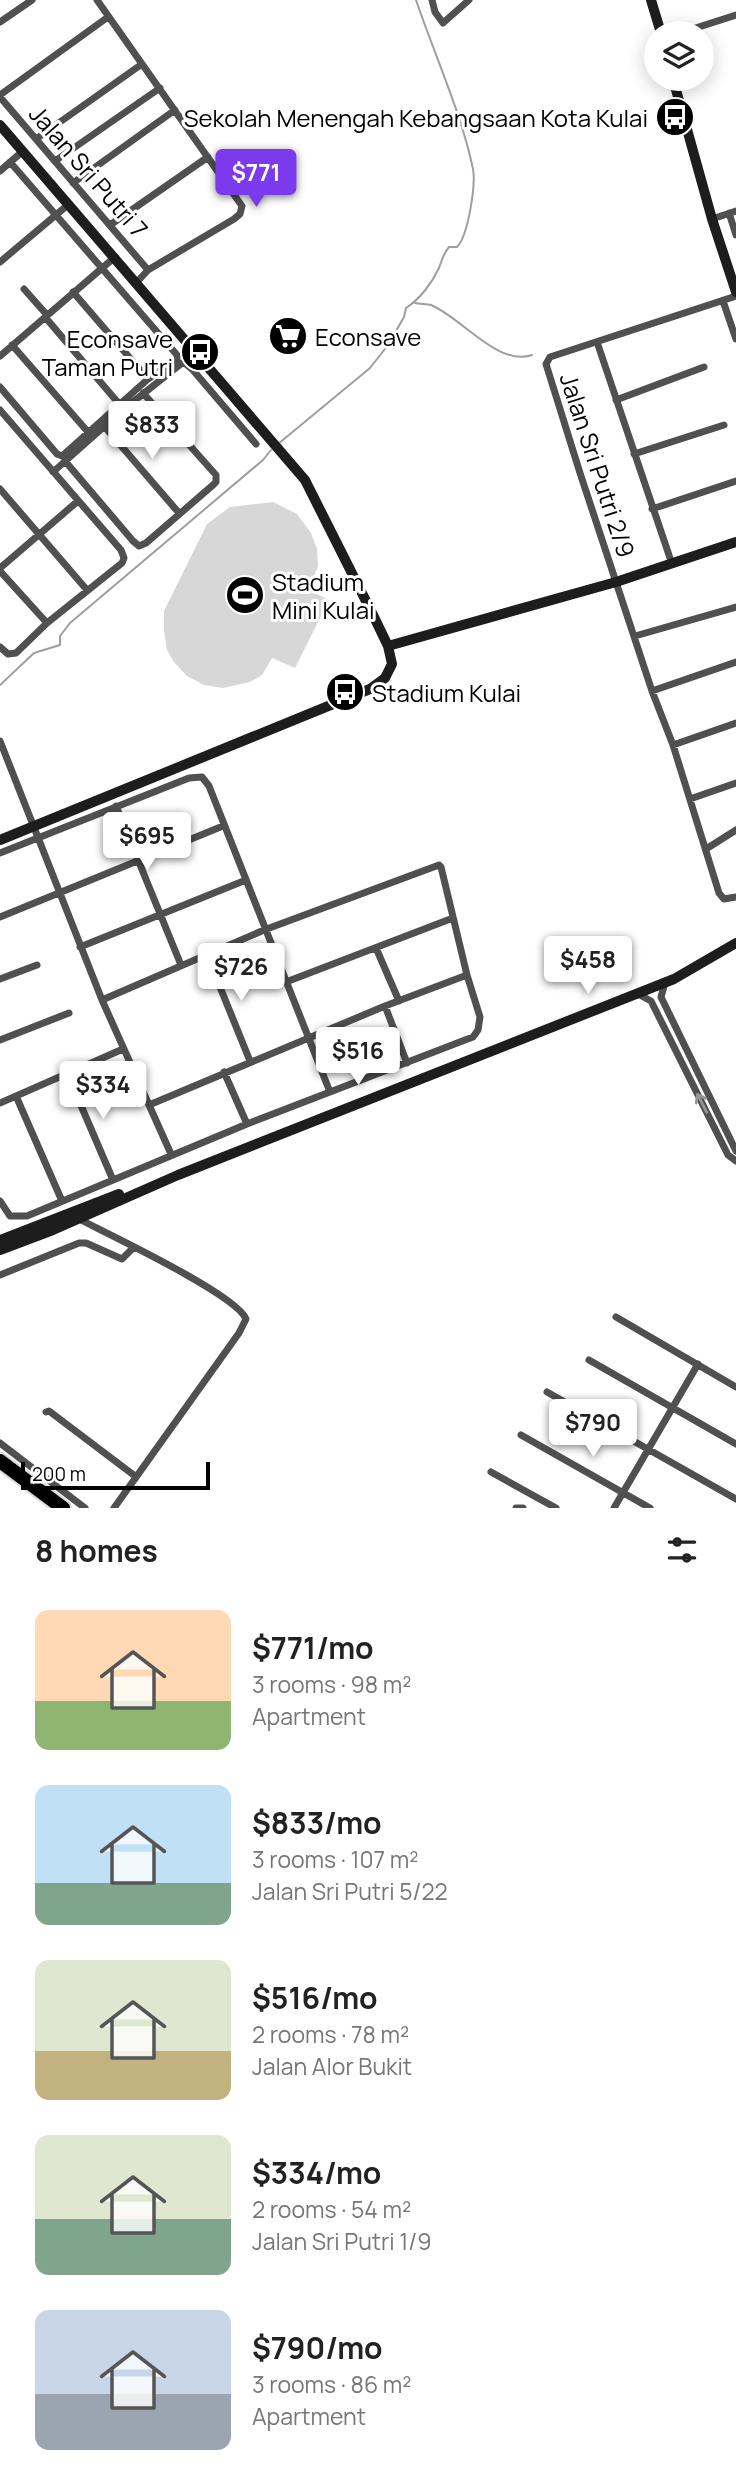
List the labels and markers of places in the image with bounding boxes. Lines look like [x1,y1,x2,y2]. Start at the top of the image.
bus stop icon: Sekolah Menengah Kebangsaan Kota Kulai [654,96,696,138]
place label: Sekolah Menengah Kebangsaan Kota Kulai [184,101,648,134]
pin: $771 [215,150,297,209]
supermarket icon: Econsave [267,315,309,357]
place label: Econsave [315,320,421,353]
place label: Econsave Taman Putri [42,322,173,383]
bus stop icon: Econsave Taman Putri [179,331,221,373]
pin: $833 [111,402,193,461]
place label: Stadium Mini Kulai [272,565,375,626]
sports icon: Stadium Mini Kulai [224,574,266,616]
bus stop icon: Stadium Kulai [324,671,366,713]
place label: Stadium Kulai [372,676,521,709]
pin: $695 [106,812,188,872]
pin: $458 [547,936,629,996]
pin: $726 [200,944,282,1003]
pin: $516 [317,1028,399,1087]
pin: $334 [62,1062,144,1121]
pin: $790 [552,1400,634,1459]

